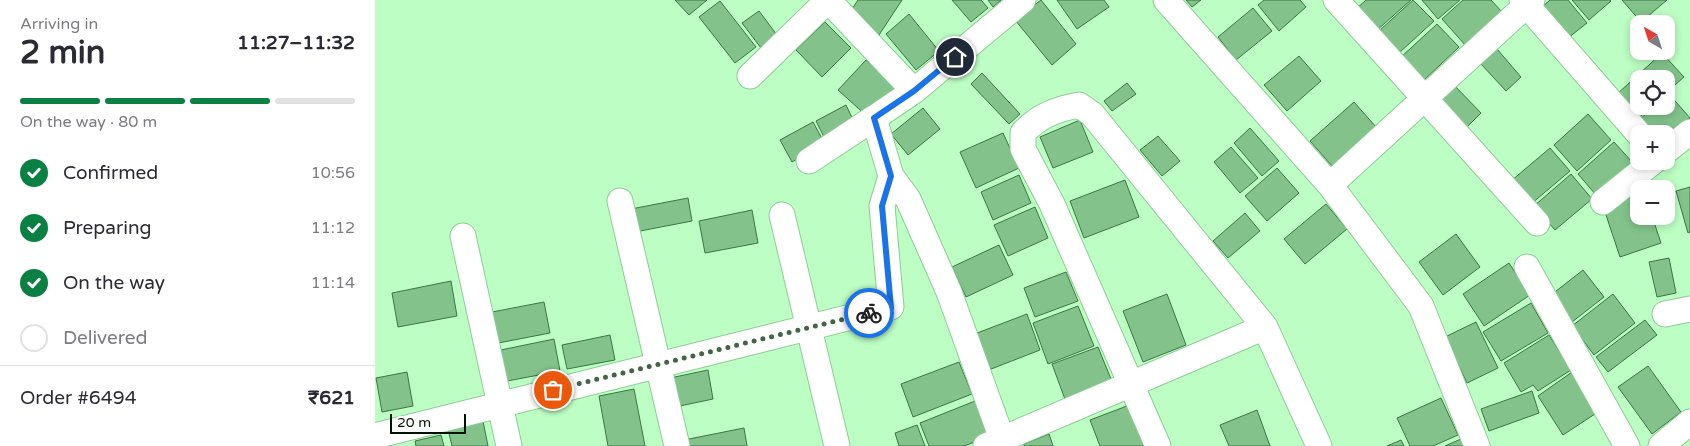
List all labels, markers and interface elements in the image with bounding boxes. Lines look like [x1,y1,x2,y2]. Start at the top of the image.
text: Arriving in [20,14,98,34]
north arrow [1630,15,1675,60]
map controls [1630,15,1675,225]
text: 11:27–11:32 [237,32,355,54]
text: 2 min [20,34,105,72]
pin [934,36,976,78]
icon: home [941,43,969,71]
button: locate [1630,70,1675,115]
text: On the way · 80 m [20,112,157,132]
button: + [1630,125,1675,170]
icon: check [20,159,48,187]
text: Confirmed [63,162,158,184]
text: 10:56 [311,163,355,183]
button: − [1630,180,1675,225]
icon: check [20,214,48,242]
text: Preparing [63,217,152,239]
text: 11:12 [311,218,355,238]
icon: check [20,269,48,297]
text: On the way [63,272,165,294]
text: 11:14 [311,273,355,293]
courier [844,288,894,338]
icon: bike [855,299,883,327]
text: Delivered [63,327,148,349]
pin [532,369,574,411]
icon: bag [539,376,567,404]
text: Order #6494 [20,387,137,409]
text: ₹621 [308,387,355,409]
scale bar [390,411,466,434]
text: 20 m [397,414,431,431]

